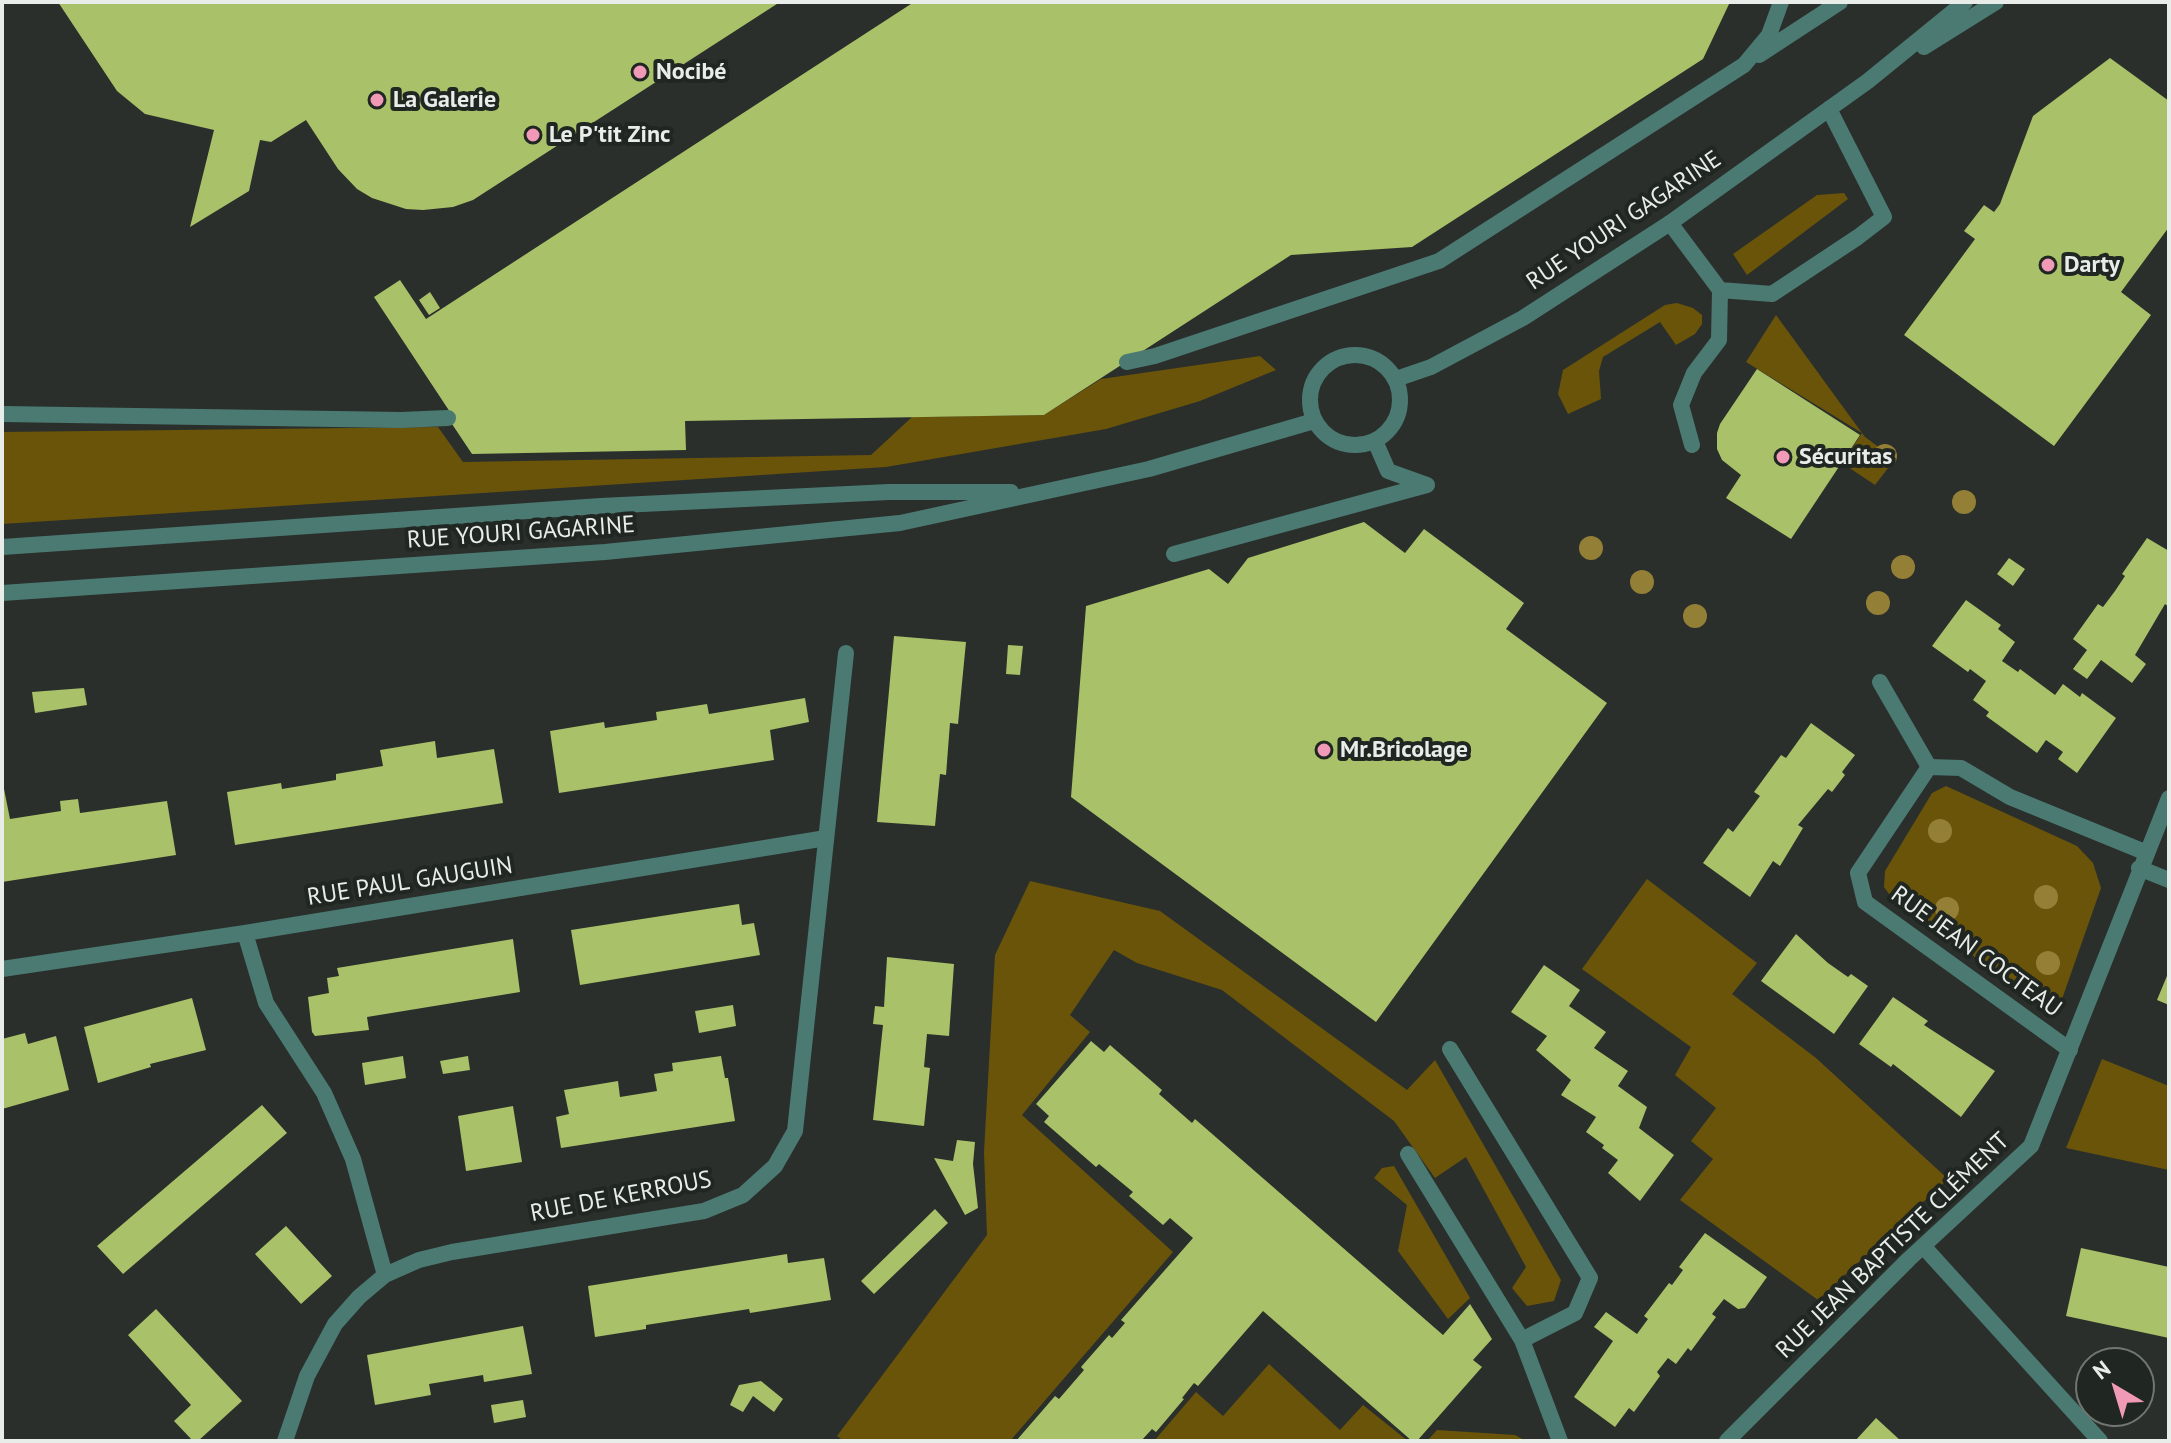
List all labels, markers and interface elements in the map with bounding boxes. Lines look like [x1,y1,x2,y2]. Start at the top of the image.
place label: Nocibé [656,58,727,86]
marker: Nocibé [631,63,649,81]
place label: La Galerie [393,86,496,114]
marker: La Galerie [368,91,386,109]
place label: Le P'tit Zinc [549,121,670,149]
marker: Le P'tit Zinc [524,126,542,144]
street label: RUE YOURI GAGARINE [1521,145,1727,297]
place label: Darty [2064,251,2120,279]
marker: Darty [2039,256,2057,274]
place label: Sécuritas [1799,443,1892,471]
marker: Sécuritas [1774,448,1792,466]
street label: RUE YOURI GAGARINE [406,511,636,555]
place label: Mr.Bricolage [1340,736,1468,764]
marker: Mr.Bricolage [1315,741,1333,759]
street label: RUE PAUL GAUGUIN [305,852,515,912]
street label: RUE JEAN COCTEAU [1885,880,2067,1024]
street label: RUE JEAN BAPTISTE CLÉMENT [1771,1127,2015,1365]
street label: RUE DE KERROUS [528,1165,714,1229]
north arrow [2075,1347,2155,1427]
text: N [2087,1354,2116,1385]

